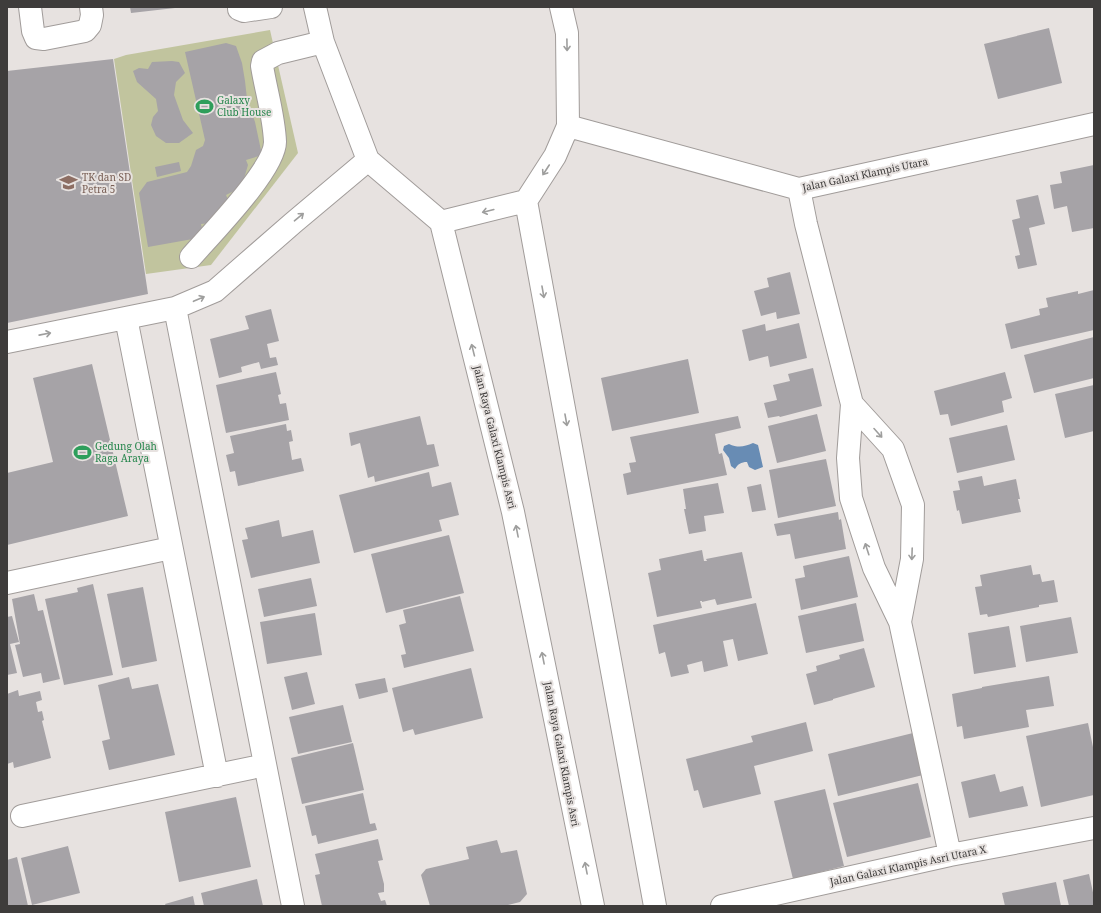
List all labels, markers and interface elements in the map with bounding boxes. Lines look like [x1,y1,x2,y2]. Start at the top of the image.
one-way arrow [564,38,571,51]
place label: Galaxy Club House [217,93,271,119]
sports icon: Galaxy Club House [194,96,214,116]
street label: Jalan Galaxi Klampis Utara [800,154,929,194]
one-way arrow [542,164,550,175]
place label: TK dan SD Petra 5 [82,170,131,196]
school or university icon: TK dan SD Petra 5 [59,173,79,193]
one-way arrow [482,207,495,215]
one-way arrow [294,213,305,222]
one-way arrow [539,286,547,299]
one-way arrow [192,294,204,302]
one-way arrow [38,330,51,338]
one-way arrow [469,344,476,357]
street label: Jalan Raya Galaxi Klampis Asri [470,363,520,511]
one-way arrow [563,413,571,426]
one-way arrow [873,427,882,437]
place label: Gedung Olah Raga Araya [95,439,158,465]
sports icon: Gedung Olah Raga Araya [72,442,92,462]
one-way arrow [513,525,521,538]
one-way arrow [863,542,870,555]
one-way arrow [908,547,915,560]
one-way arrow [539,652,547,665]
street label: Jalan Raya Galaxi Klampis Asri [541,680,583,828]
street label: Jalan Galaxi Klampis Asri Utara X [828,841,988,889]
one-way arrow [581,862,589,875]

